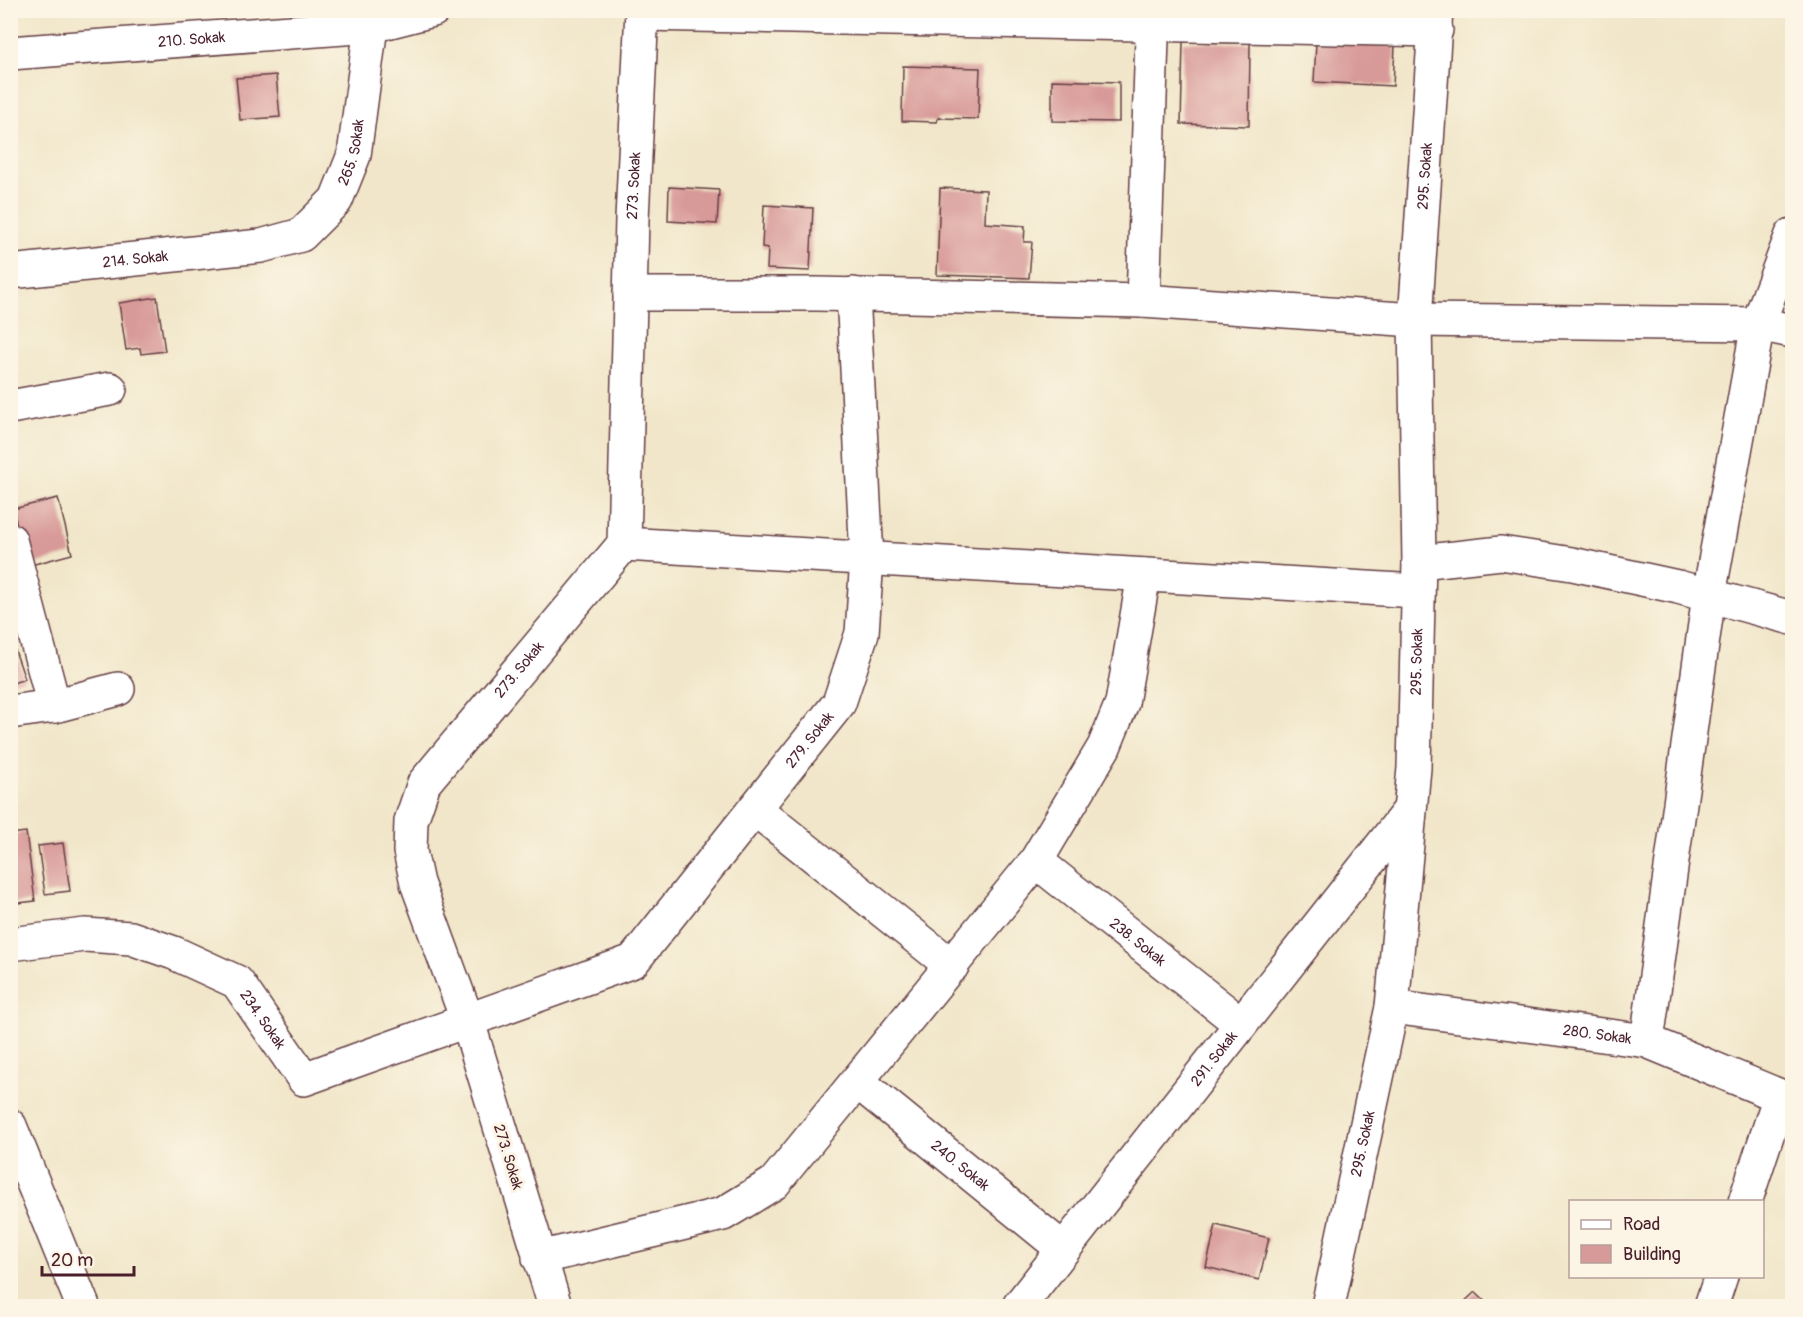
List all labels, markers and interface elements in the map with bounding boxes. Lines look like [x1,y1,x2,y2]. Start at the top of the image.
street label: 210. Sokak [157,27,227,51]
street label: 265. Sokak [333,117,368,188]
street label: 295. Sokak [1413,141,1437,210]
street label: 273. Sokak [622,151,645,220]
street label: 214. Sokak [102,246,170,272]
street label: 295. Sokak [1406,627,1427,696]
street label: 273. Sokak [490,637,548,702]
street label: 279. Sokak [781,707,838,772]
street label: 238. Sokak [1106,914,1170,971]
street label: 234. Sokak [236,986,290,1053]
street label: 280. Sokak [1562,1020,1633,1048]
street label: 291. Sokak [1186,1027,1242,1090]
street label: 295. Sokak [1346,1108,1379,1178]
street label: 273. Sokak [489,1122,527,1193]
street label: 240. Sokak [927,1136,994,1195]
legend [1569,1200,1764,1278]
text: Road [1623,1213,1660,1236]
scale bar [42,1239,134,1277]
text: Building [1623,1243,1681,1266]
text: 20 m [51,1249,93,1272]

